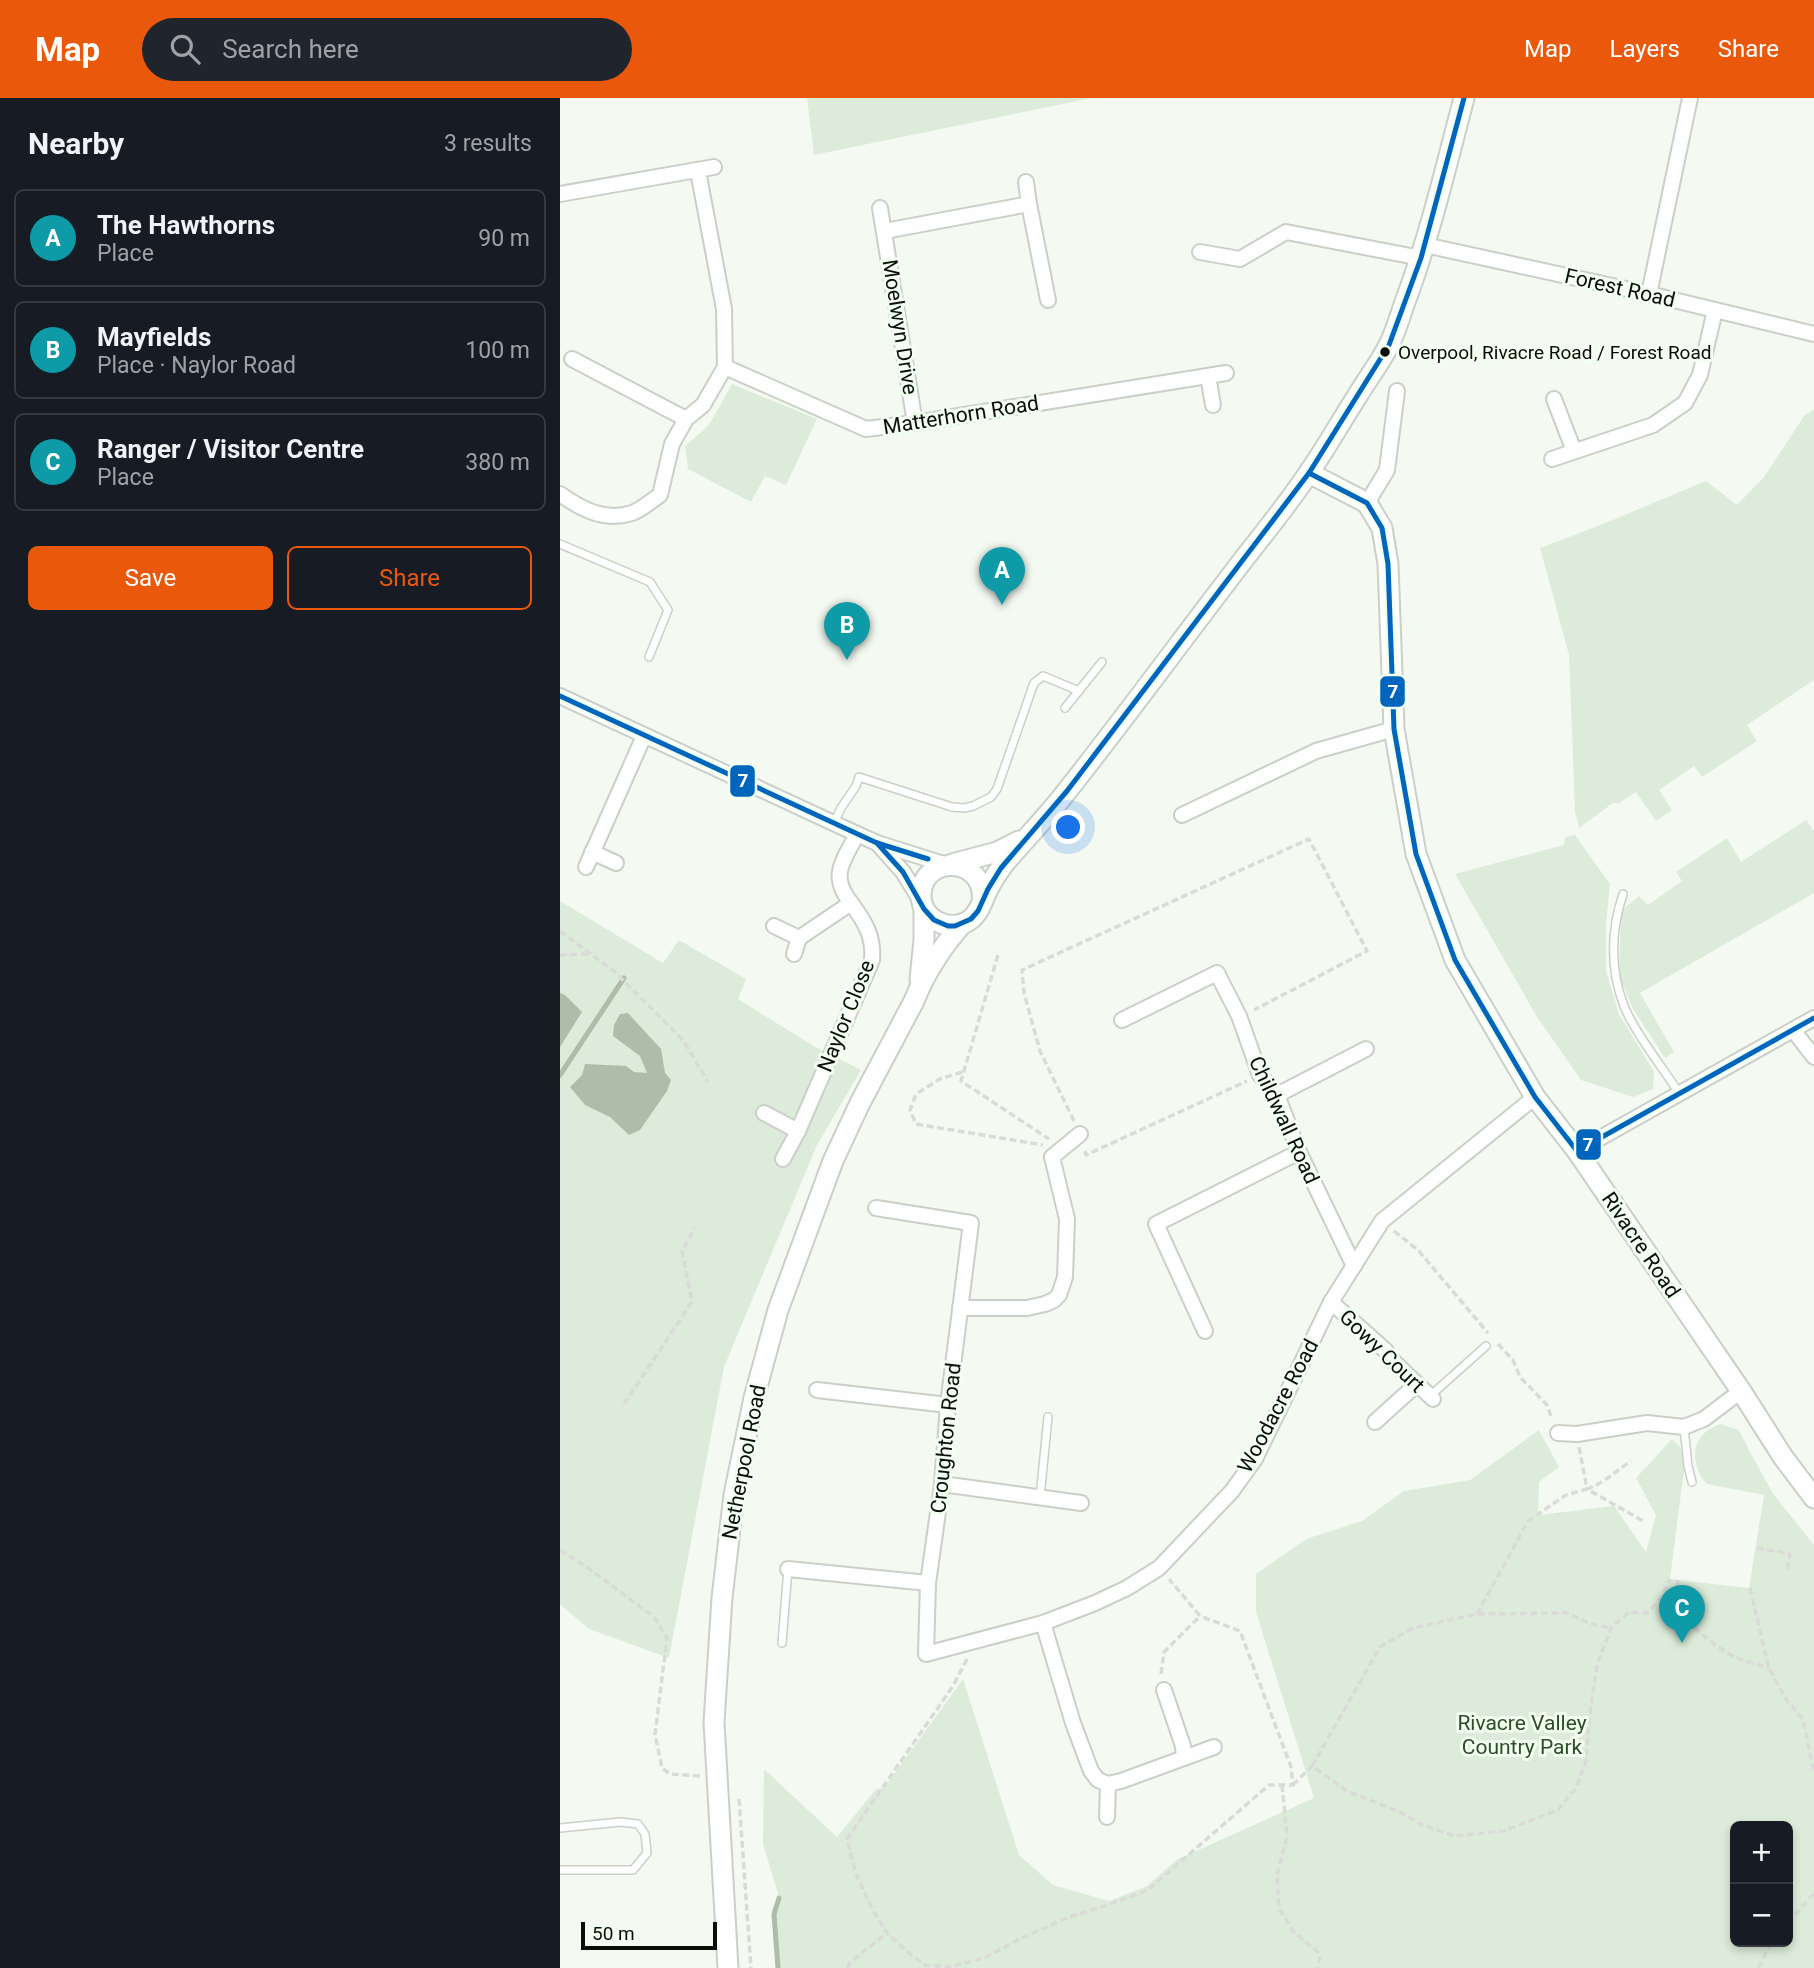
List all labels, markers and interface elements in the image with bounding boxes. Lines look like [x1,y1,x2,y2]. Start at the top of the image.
search box [142,18,632,81]
text: Map [35,30,100,69]
icon: search [166,30,204,68]
text: Search here [222,34,359,64]
text: Map [1524,35,1572,63]
text: Layers [1610,35,1680,63]
text: Share [1718,35,1779,63]
text: Nearby [28,126,124,161]
text: 3 results [444,130,532,157]
text: The Hawthorns [97,210,275,240]
text: A [45,225,61,252]
text: 90 m [478,225,530,252]
text: Place [97,240,154,267]
street label: Moelwyn Drive [877,258,923,396]
street label: Forest Road [1562,264,1678,312]
text: Mayfields [97,322,211,352]
text: B [46,337,60,364]
text: 100 m [465,337,530,364]
place label: Overpool, Rivacre Road / Forest Road [1398,341,1711,364]
marker: Overpool, Rivacre Road / Forest Road [1378,345,1392,359]
text: Place · Naylor Road [97,352,296,379]
street label: Matterhorn Road [881,391,1041,439]
text: Ranger / Visitor Centre [97,434,364,464]
text: C [45,449,61,476]
text: 380 m [465,449,530,476]
text: Place [97,464,154,491]
button: Save [28,546,273,610]
button: Share [287,546,532,610]
pin: A [979,547,1025,605]
pin: B [824,602,870,660]
line badge: 7 [1379,675,1406,708]
text: 7 [1388,680,1399,703]
line badge: 7 [729,764,756,798]
text: 7 [738,769,749,792]
your location [1051,810,1085,844]
street label: Naylor Close [813,957,879,1075]
street label: Childwall Road [1244,1052,1324,1188]
line badge: 7 [1575,1128,1602,1161]
text: 7 [1583,1133,1594,1156]
street label: Rivacre Road [1597,1188,1685,1302]
street label: Gowy Court [1334,1305,1430,1398]
street label: Woodacre Road [1233,1335,1323,1477]
street label: Croughton Road [926,1362,966,1514]
street label: Netherpool Road [717,1383,771,1541]
pin: C [1659,1585,1705,1643]
park label: Rivacre Valley Country Park [1457,1711,1587,1759]
map controls [1730,1821,1793,1947]
button: + [1730,1821,1793,1884]
button: − [1730,1884,1793,1947]
scale bar [581,1919,718,1951]
text: 50 m [592,1922,635,1945]

